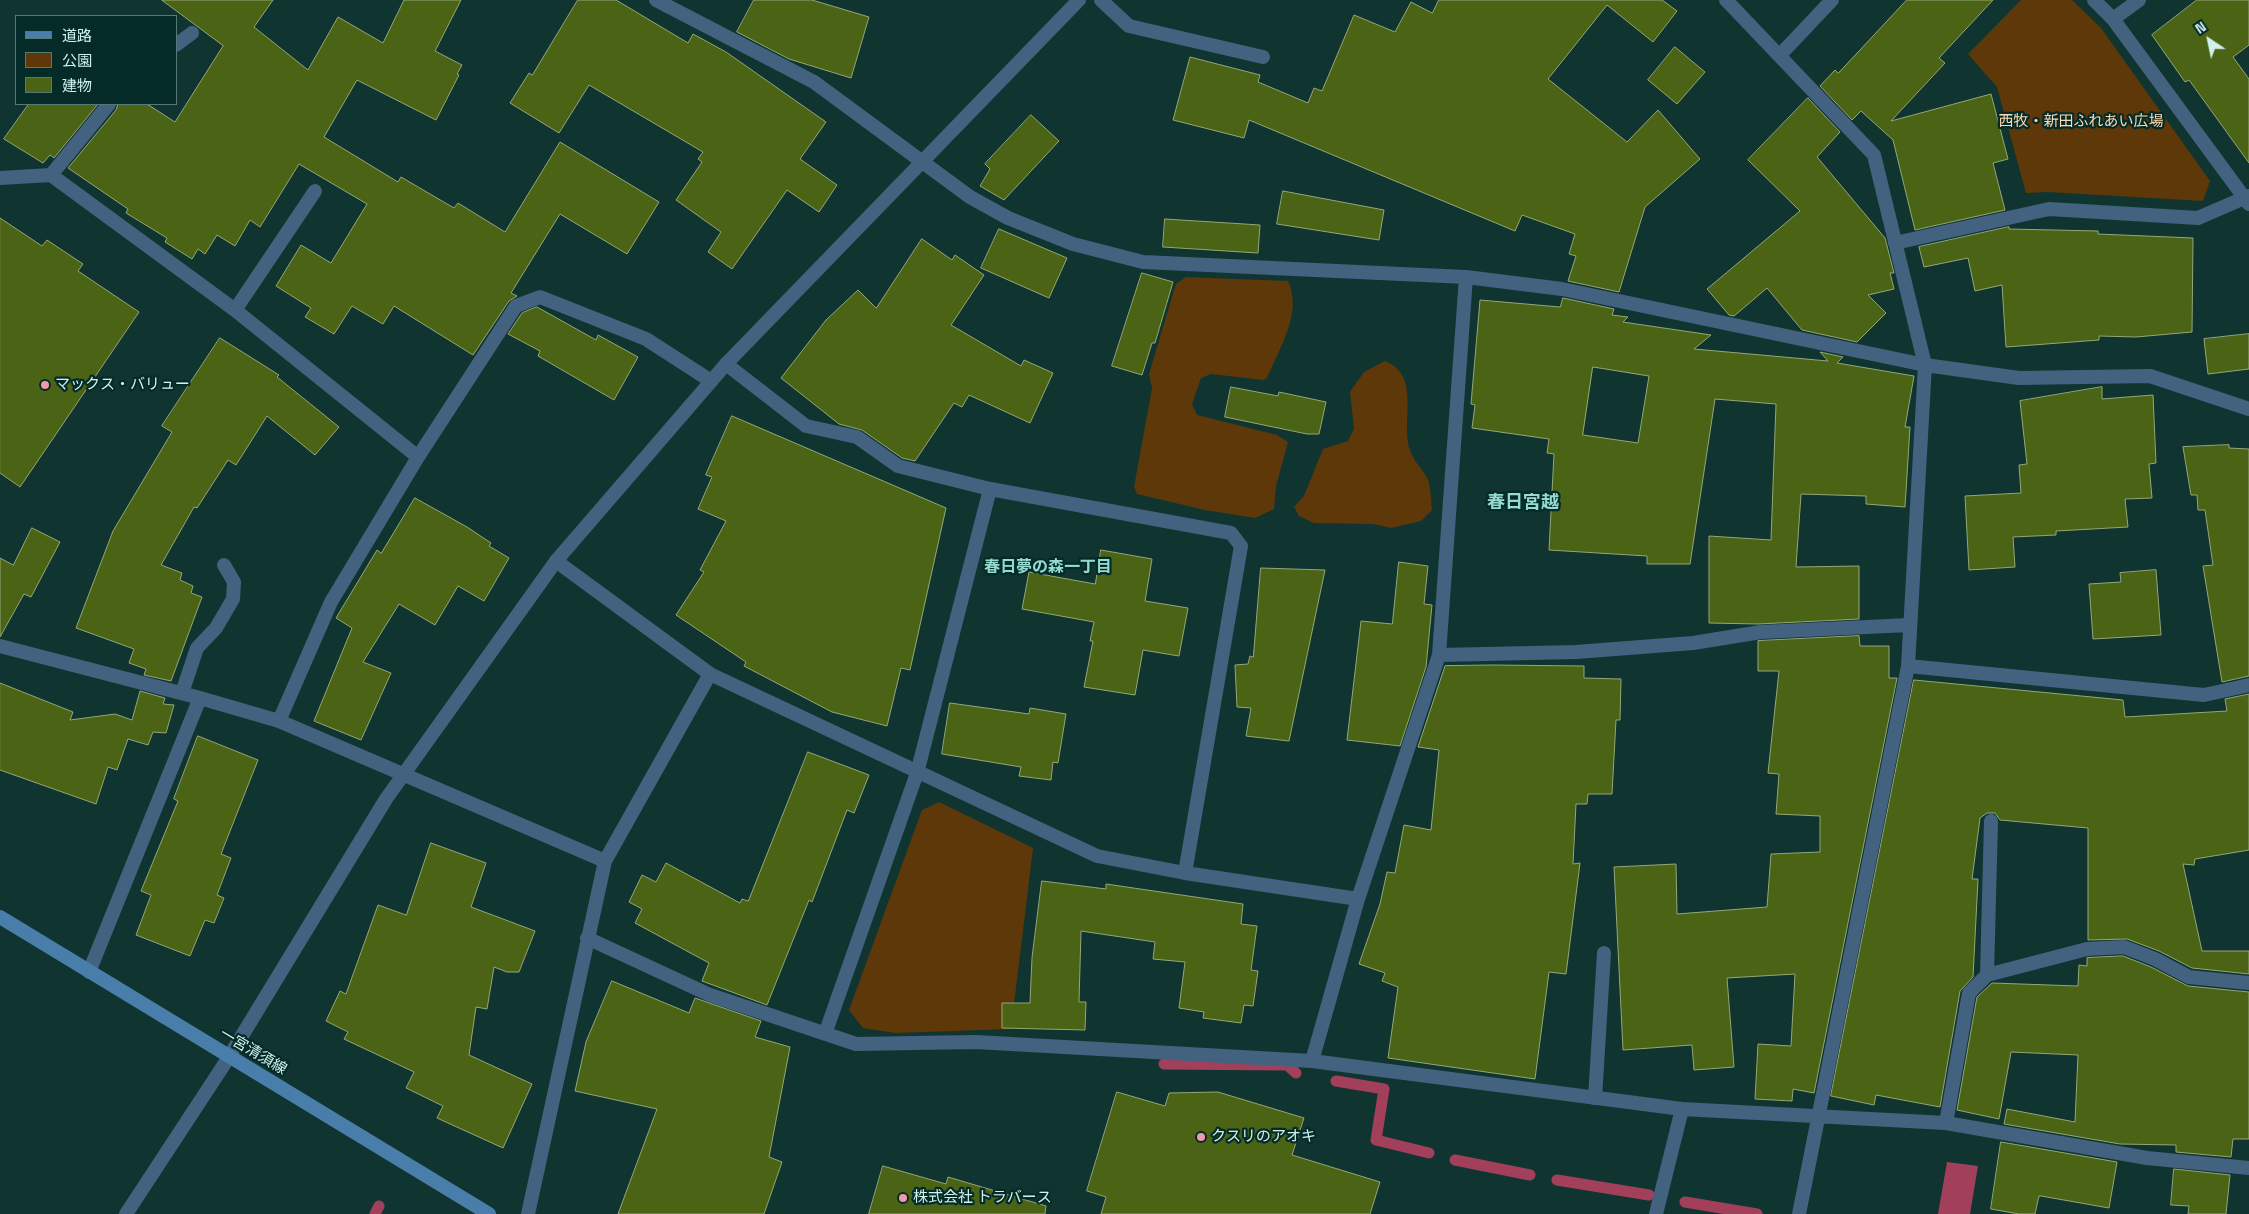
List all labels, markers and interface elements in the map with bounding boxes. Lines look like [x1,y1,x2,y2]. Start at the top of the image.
legend [15,15,178,105]
north arrow [2184,15,2234,65]
text: N [2192,17,2210,38]
text: 道路 [62,26,92,45]
text: 公園 [62,51,92,70]
text: 建物 [62,76,92,95]
park label: 西牧・新田ふれあい広場 [1999,113,2163,131]
place label: マックス・バリュー [55,376,190,394]
marker: マックス・バリュー [39,379,51,391]
district label: 春日宮越 [1487,492,1559,514]
district label: 春日夢の森一丁目 [984,558,1112,578]
street label: 一宮清須線 [216,1025,290,1079]
place label: クスリのアオキ [1211,1128,1316,1146]
marker: クスリのアオキ [1195,1131,1207,1143]
place label: 株式会社 トラバース [913,1189,1052,1207]
marker: 株式会社 トラバース [897,1192,909,1204]

